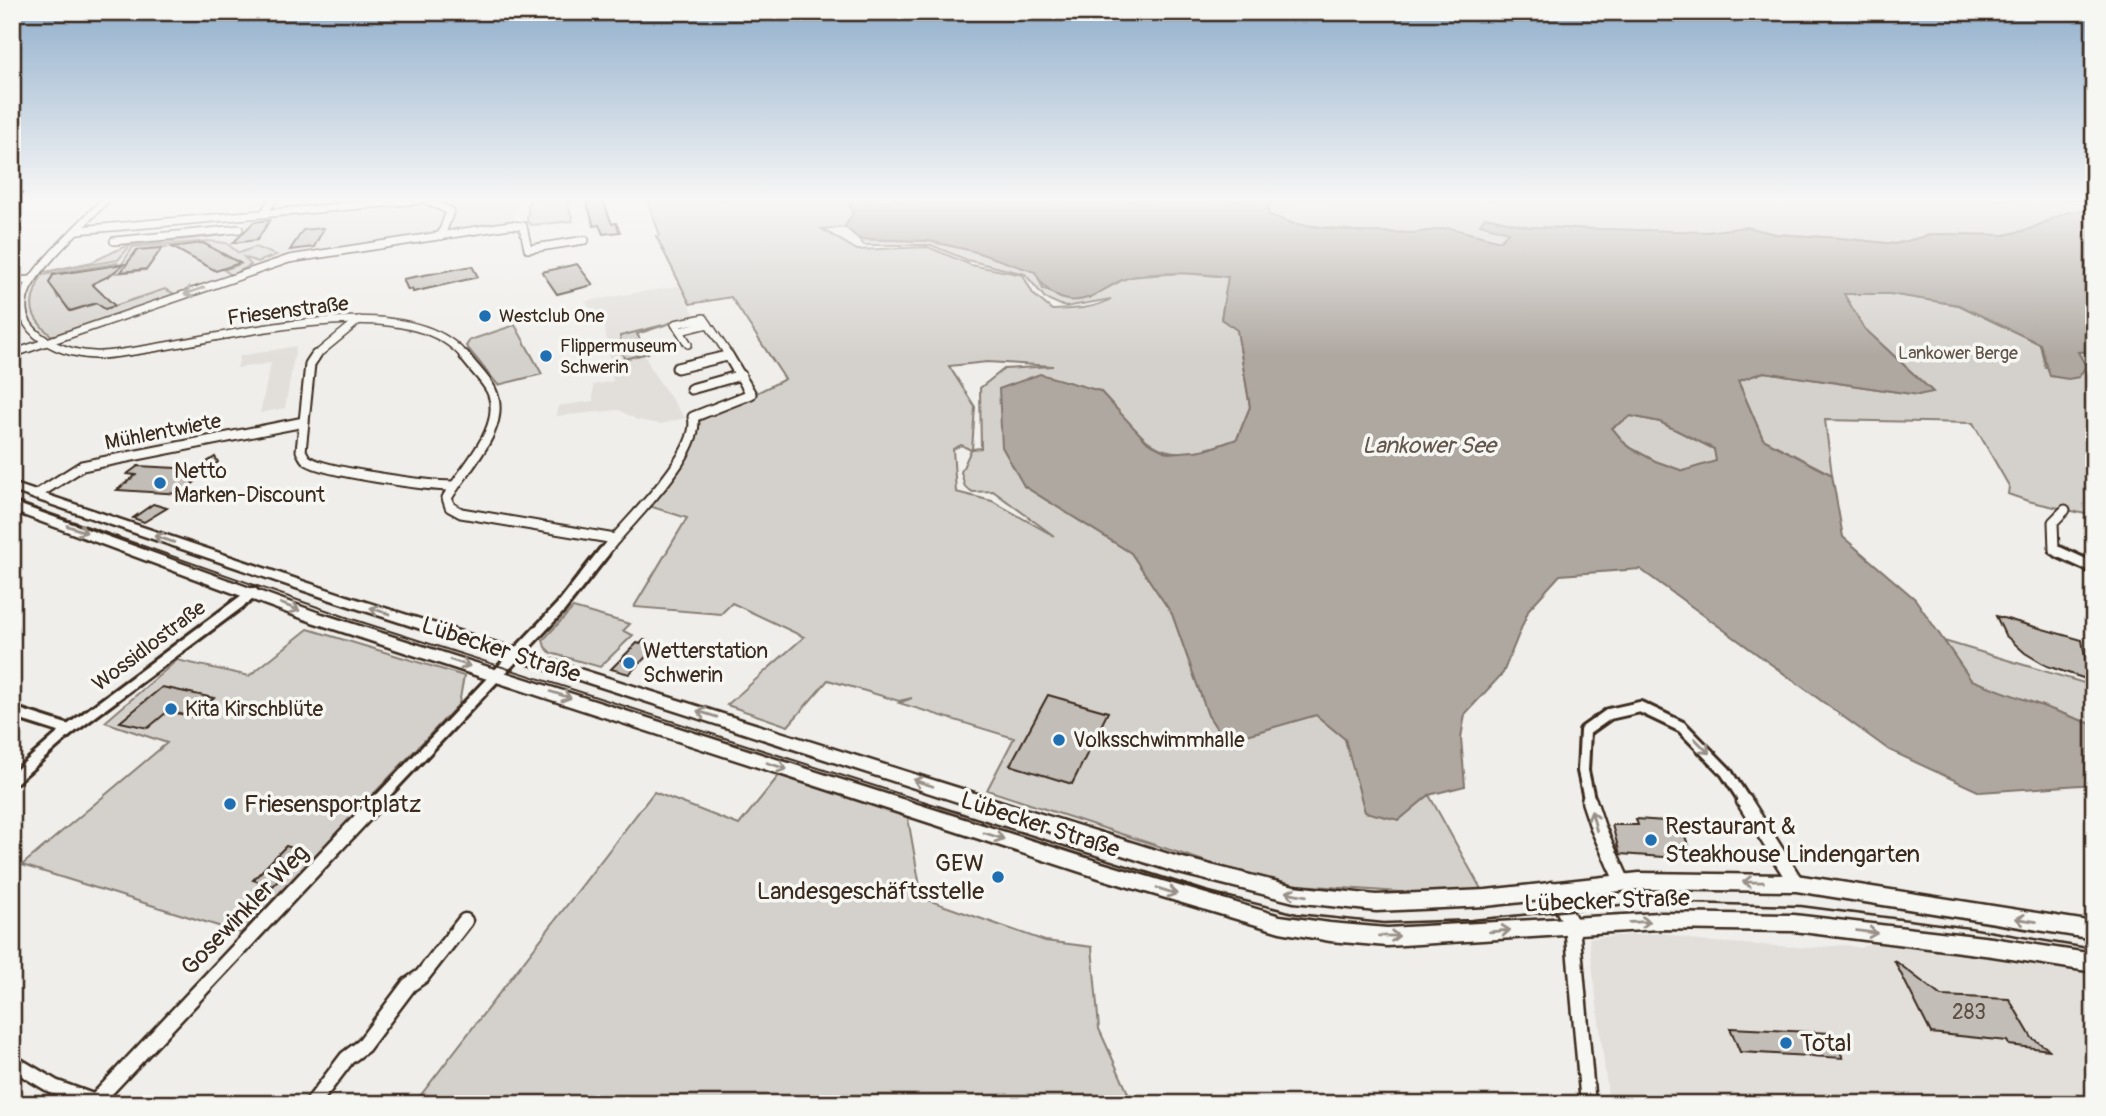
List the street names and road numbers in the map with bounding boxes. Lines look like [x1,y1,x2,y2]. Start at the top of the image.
street label: Friesenstraße [226,290,351,332]
street label: Mühlentwiete [103,407,224,457]
street label: Wossidlostraße [87,594,212,697]
street label: Lübecker Straße [418,611,584,689]
street label: Lübecker Straße [957,786,1123,864]
street label: Gosewinkler Weg [175,838,315,982]
street label: Lübecker Straße [1524,884,1690,918]

